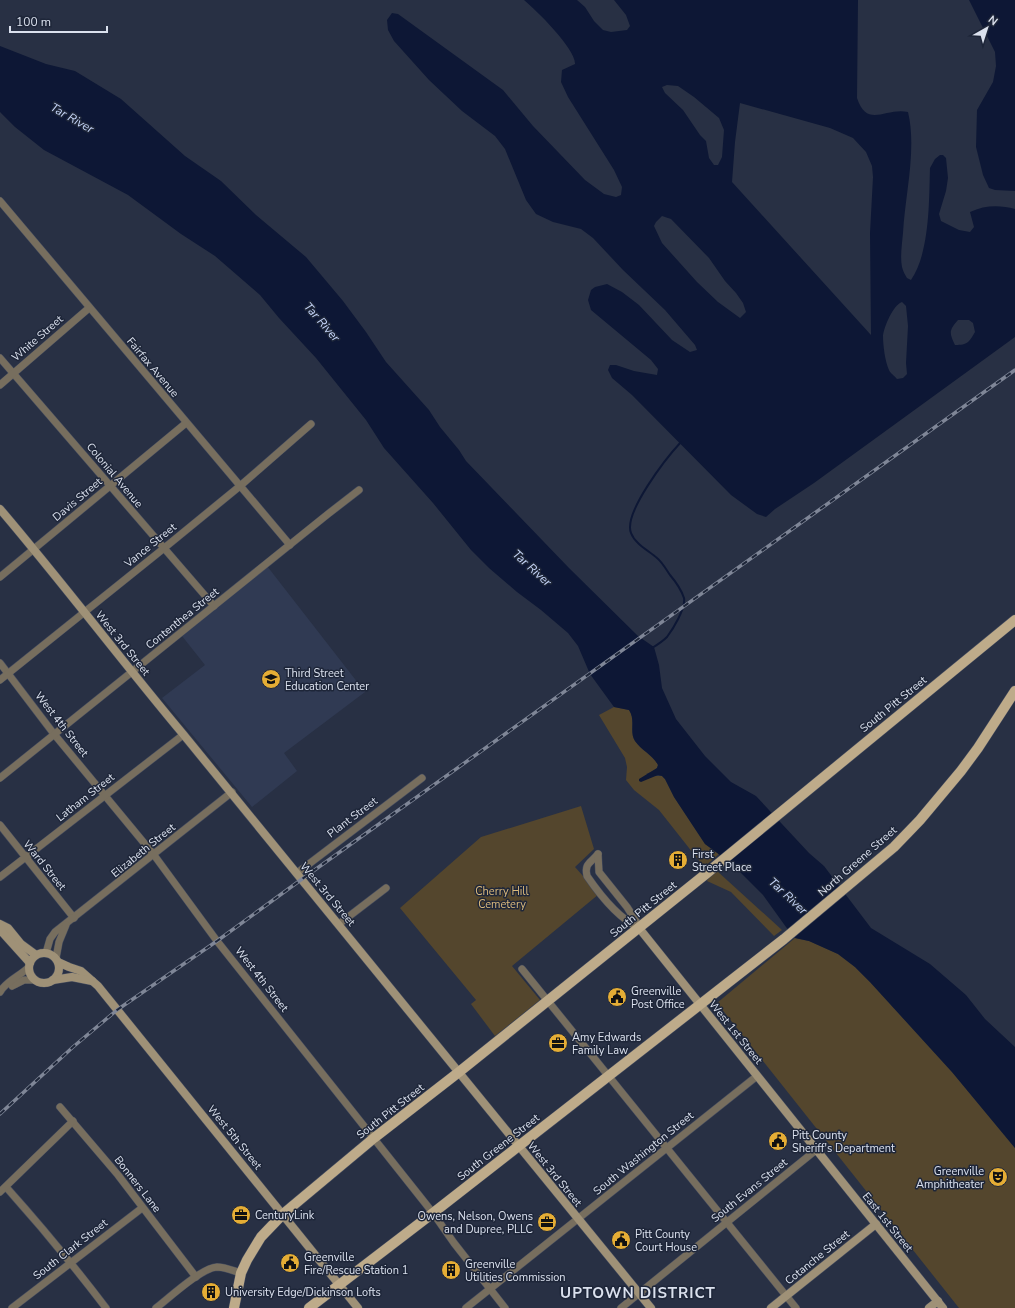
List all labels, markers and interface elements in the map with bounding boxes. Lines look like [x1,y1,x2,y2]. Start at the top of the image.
scale bar [10,8,107,34]
north arrow [967,8,1007,48]
text: N [985,12,1001,29]
text: 100 m [16,14,51,30]
water label: Tar River [47,99,97,137]
water label: Tar River [300,299,344,346]
street label: White Street [8,312,66,365]
street label: Fairfax Avenue [123,334,182,401]
street label: Colonial Avenue [83,440,146,511]
street label: Davis Street [49,474,105,525]
street label: Vance Street [120,520,180,572]
water label: Tar River [509,546,556,590]
street label: Contenthea Street [143,584,222,653]
street label: West 3rd Street [92,608,153,679]
place label: Third Street Education Center [285,666,369,694]
school or university icon: Third Street Education Center [260,668,282,690]
street label: South Pitt Street [857,673,930,736]
street label: West 4th Street [31,689,92,760]
street label: Latham Street [53,770,118,825]
street label: Plant Street [324,794,380,841]
street label: Elizabeth Street [108,820,179,881]
street label: North Greene Street [815,823,900,900]
street label: Ward Street [20,837,70,894]
place label: First Street Place [692,847,752,875]
building icon: First Street Place [667,849,689,871]
street label: West 3rd Street [296,859,359,929]
water label: Tar River [765,874,811,919]
street label: South Pitt Street [607,878,680,941]
park label: Cherry Hill Cemetery [475,884,530,912]
street label: West 4th Street [231,944,292,1015]
place label: Greenville Post Office [631,984,685,1012]
public building icon: Greenville Post Office [606,986,628,1008]
street label: West 1st Street [705,997,766,1067]
place label: Amy Edwards Family Law [572,1030,641,1058]
office icon: Amy Edwards Family Law [547,1032,569,1054]
street label: South Pitt Street [353,1080,427,1143]
street label: West 5th Street [204,1102,265,1173]
street label: South Washington Street [590,1108,697,1199]
street label: South Greene Street [454,1110,543,1184]
place label: Pitt County Sheriff's Department [792,1128,895,1156]
public building icon: Pitt County Sheriff's Department [767,1130,789,1152]
street label: West 3rd Street [524,1139,585,1210]
street label: Bonners Lane [111,1153,164,1216]
street label: South Evans Street [708,1155,791,1226]
place label: Greenville Amphitheater [916,1164,984,1192]
theatre icon: Greenville Amphitheater [987,1166,1009,1188]
street label: East 1st Street [859,1189,916,1255]
office icon: CenturyLink [230,1204,252,1226]
place label: CenturyLink [255,1208,315,1223]
place label: Owens, Nelson, Owens and Dupree, PLLC [418,1209,533,1237]
office icon: Owens, Nelson, Owens and Dupree, PLLC [536,1211,558,1233]
street label: South Clark Street [30,1215,111,1283]
place label: Pitt County Court House [635,1227,697,1255]
street label: Cotanche Street [782,1227,853,1288]
public building icon: Pitt County Court House [610,1229,632,1251]
place label: Greenville Fire/Rescue Station 1 [304,1250,408,1278]
public building icon: Greenville Fire/Rescue Station 1 [279,1252,301,1274]
place label: Greenville Utilities Commission [465,1257,566,1285]
building icon: Greenville Utilities Commission [440,1259,462,1281]
building icon: University Edge/Dickinson Lofts [200,1281,222,1303]
district label: UPTOWN DISTRICT [560,1283,716,1303]
place label: University Edge/Dickinson Lofts [225,1285,381,1300]

